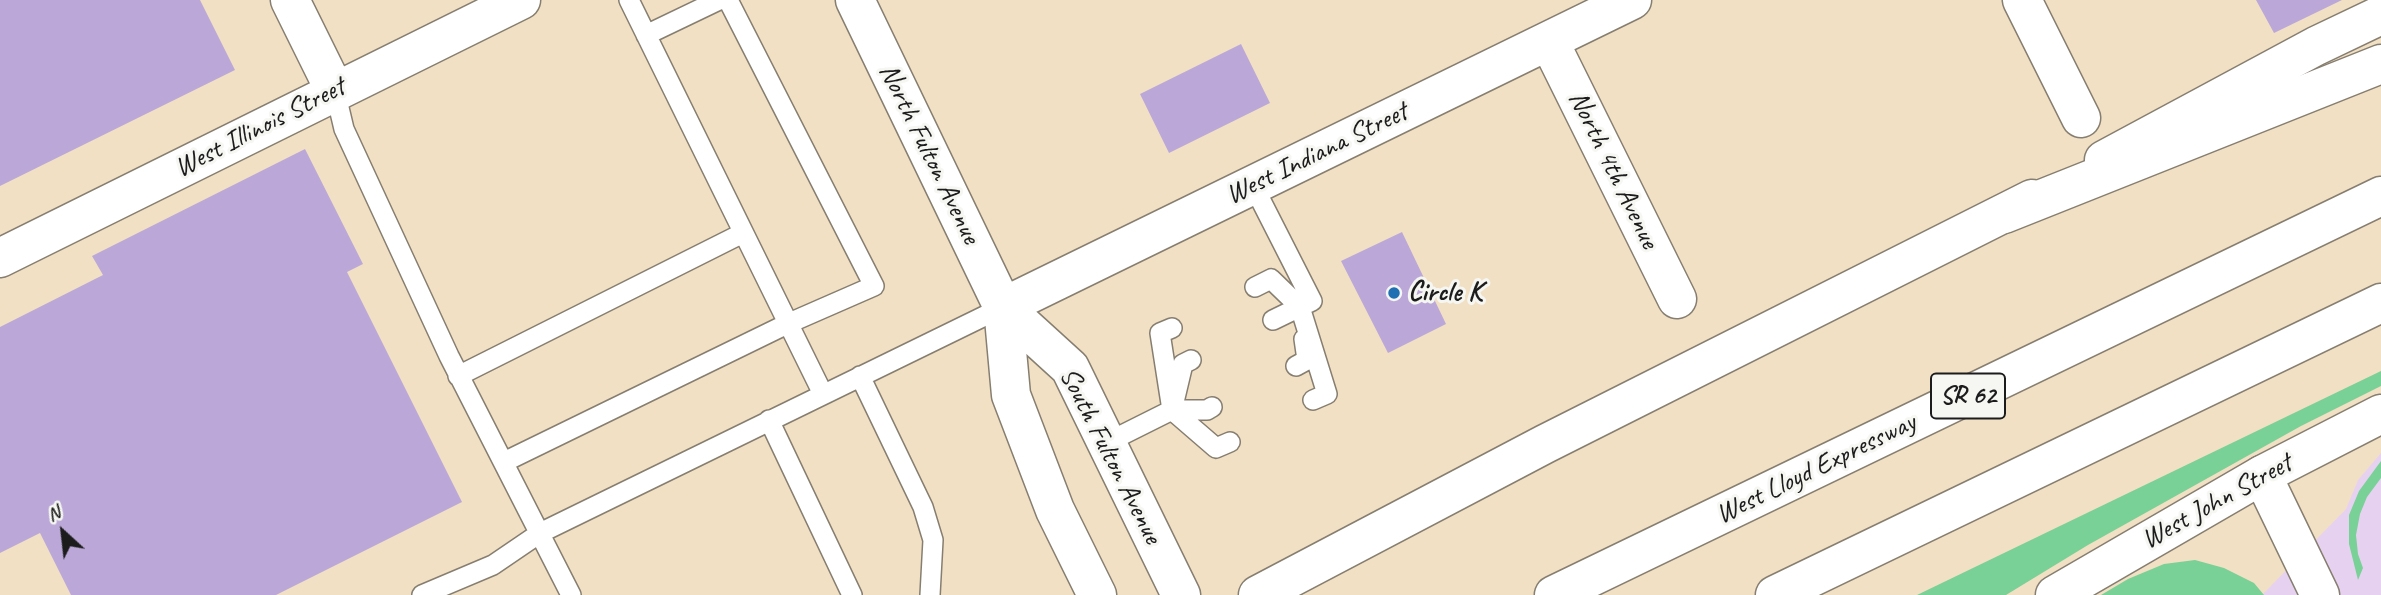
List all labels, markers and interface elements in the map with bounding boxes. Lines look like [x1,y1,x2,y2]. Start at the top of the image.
street label: North Fulton Avenue [871,58,987,250]
street label: West Illinois Street [169,71,351,185]
street label: North 4th Avenue [1560,86,1666,254]
street label: West Indiana Street [1221,96,1413,212]
place label: Circle K [1408,276,1482,310]
marker: Circle K [1386,285,1402,301]
street label: South Fulton Avenue [1051,362,1169,550]
road number: SR 62 [1931,374,2005,418]
street label: West Lloyd Expressway [1711,406,1921,532]
street label: West John Street [2136,447,2298,557]
north arrow [28,497,98,567]
text: N [43,500,64,527]

